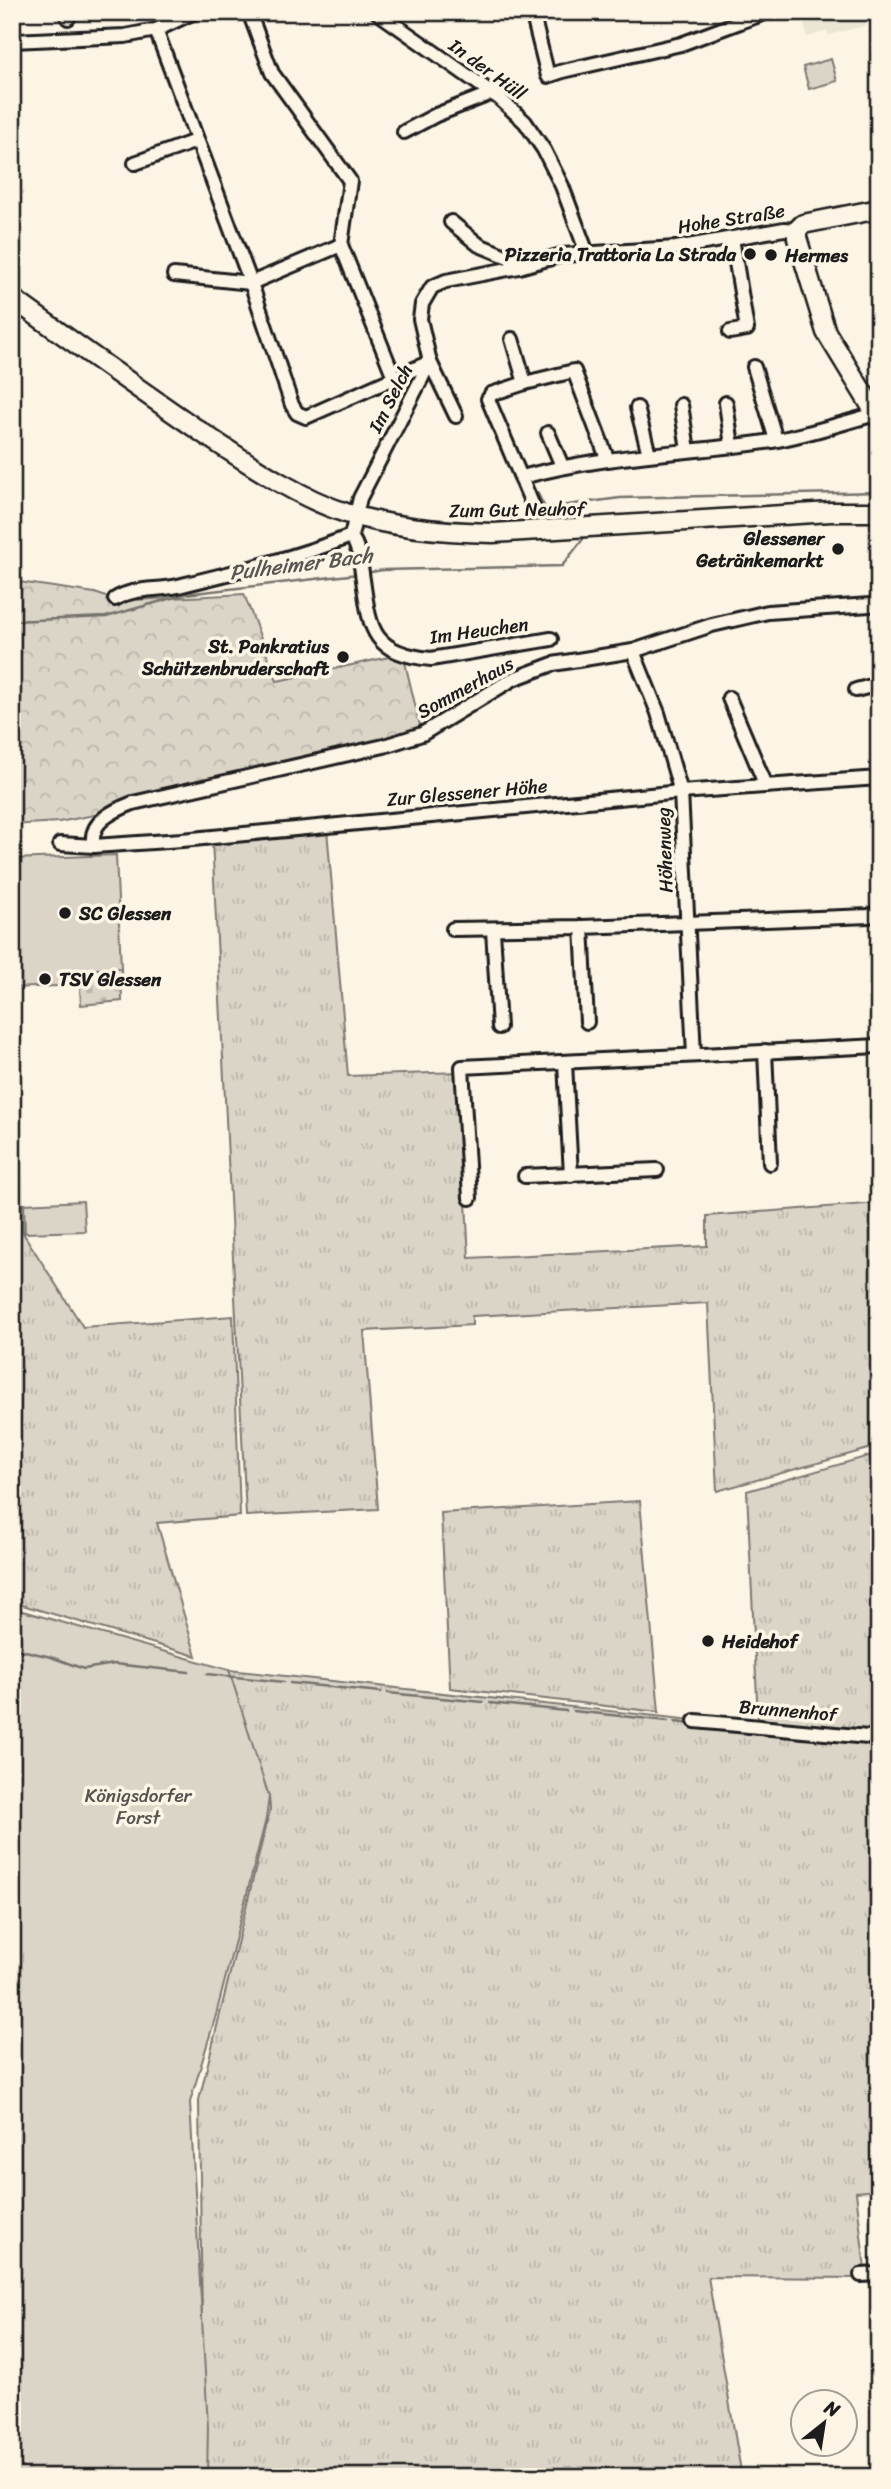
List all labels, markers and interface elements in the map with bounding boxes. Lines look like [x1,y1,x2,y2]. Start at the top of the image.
street label: In der Hüll [441,29,534,109]
street label: Hohe Straße [675,194,787,243]
place label: Pizzeria Trattoria La Strada [505,238,736,271]
place label: Hermes [784,239,849,272]
marker: Pizzeria Trattoria La Strada [742,246,758,262]
marker: Hermes [763,247,779,263]
street label: Im Selch [359,358,422,439]
street label: Zum Gut Neuhof [449,492,588,527]
place label: Glessener Getränkemarkt [695,522,826,577]
water label: Pulheimer Bach [227,536,377,592]
marker: Glessener Getränkemarkt [830,541,846,557]
street label: Im Heuchen [427,607,531,654]
place label: St. Pankratius Schützenbruderschaft [141,630,330,685]
street label: Sommerhaus [411,647,520,728]
marker: St. Pankratius Schützenbruderschaft [335,649,351,665]
street label: Zur Glessener Höhe [385,769,549,816]
street label: Höhenweg [647,806,682,893]
place label: SC Glessen [78,897,172,930]
marker: SC Glessen [57,905,73,921]
place label: TSV Glessen [59,963,162,996]
marker: TSV Glessen [37,971,53,987]
place label: Heidehof [721,1625,800,1658]
marker: Heidehof [700,1633,716,1649]
street label: Brunnenhof [738,1690,840,1731]
park label: Königsdorfer Forst [85,1779,193,1834]
north arrow [790,2388,860,2458]
text: N [817,2391,847,2427]

